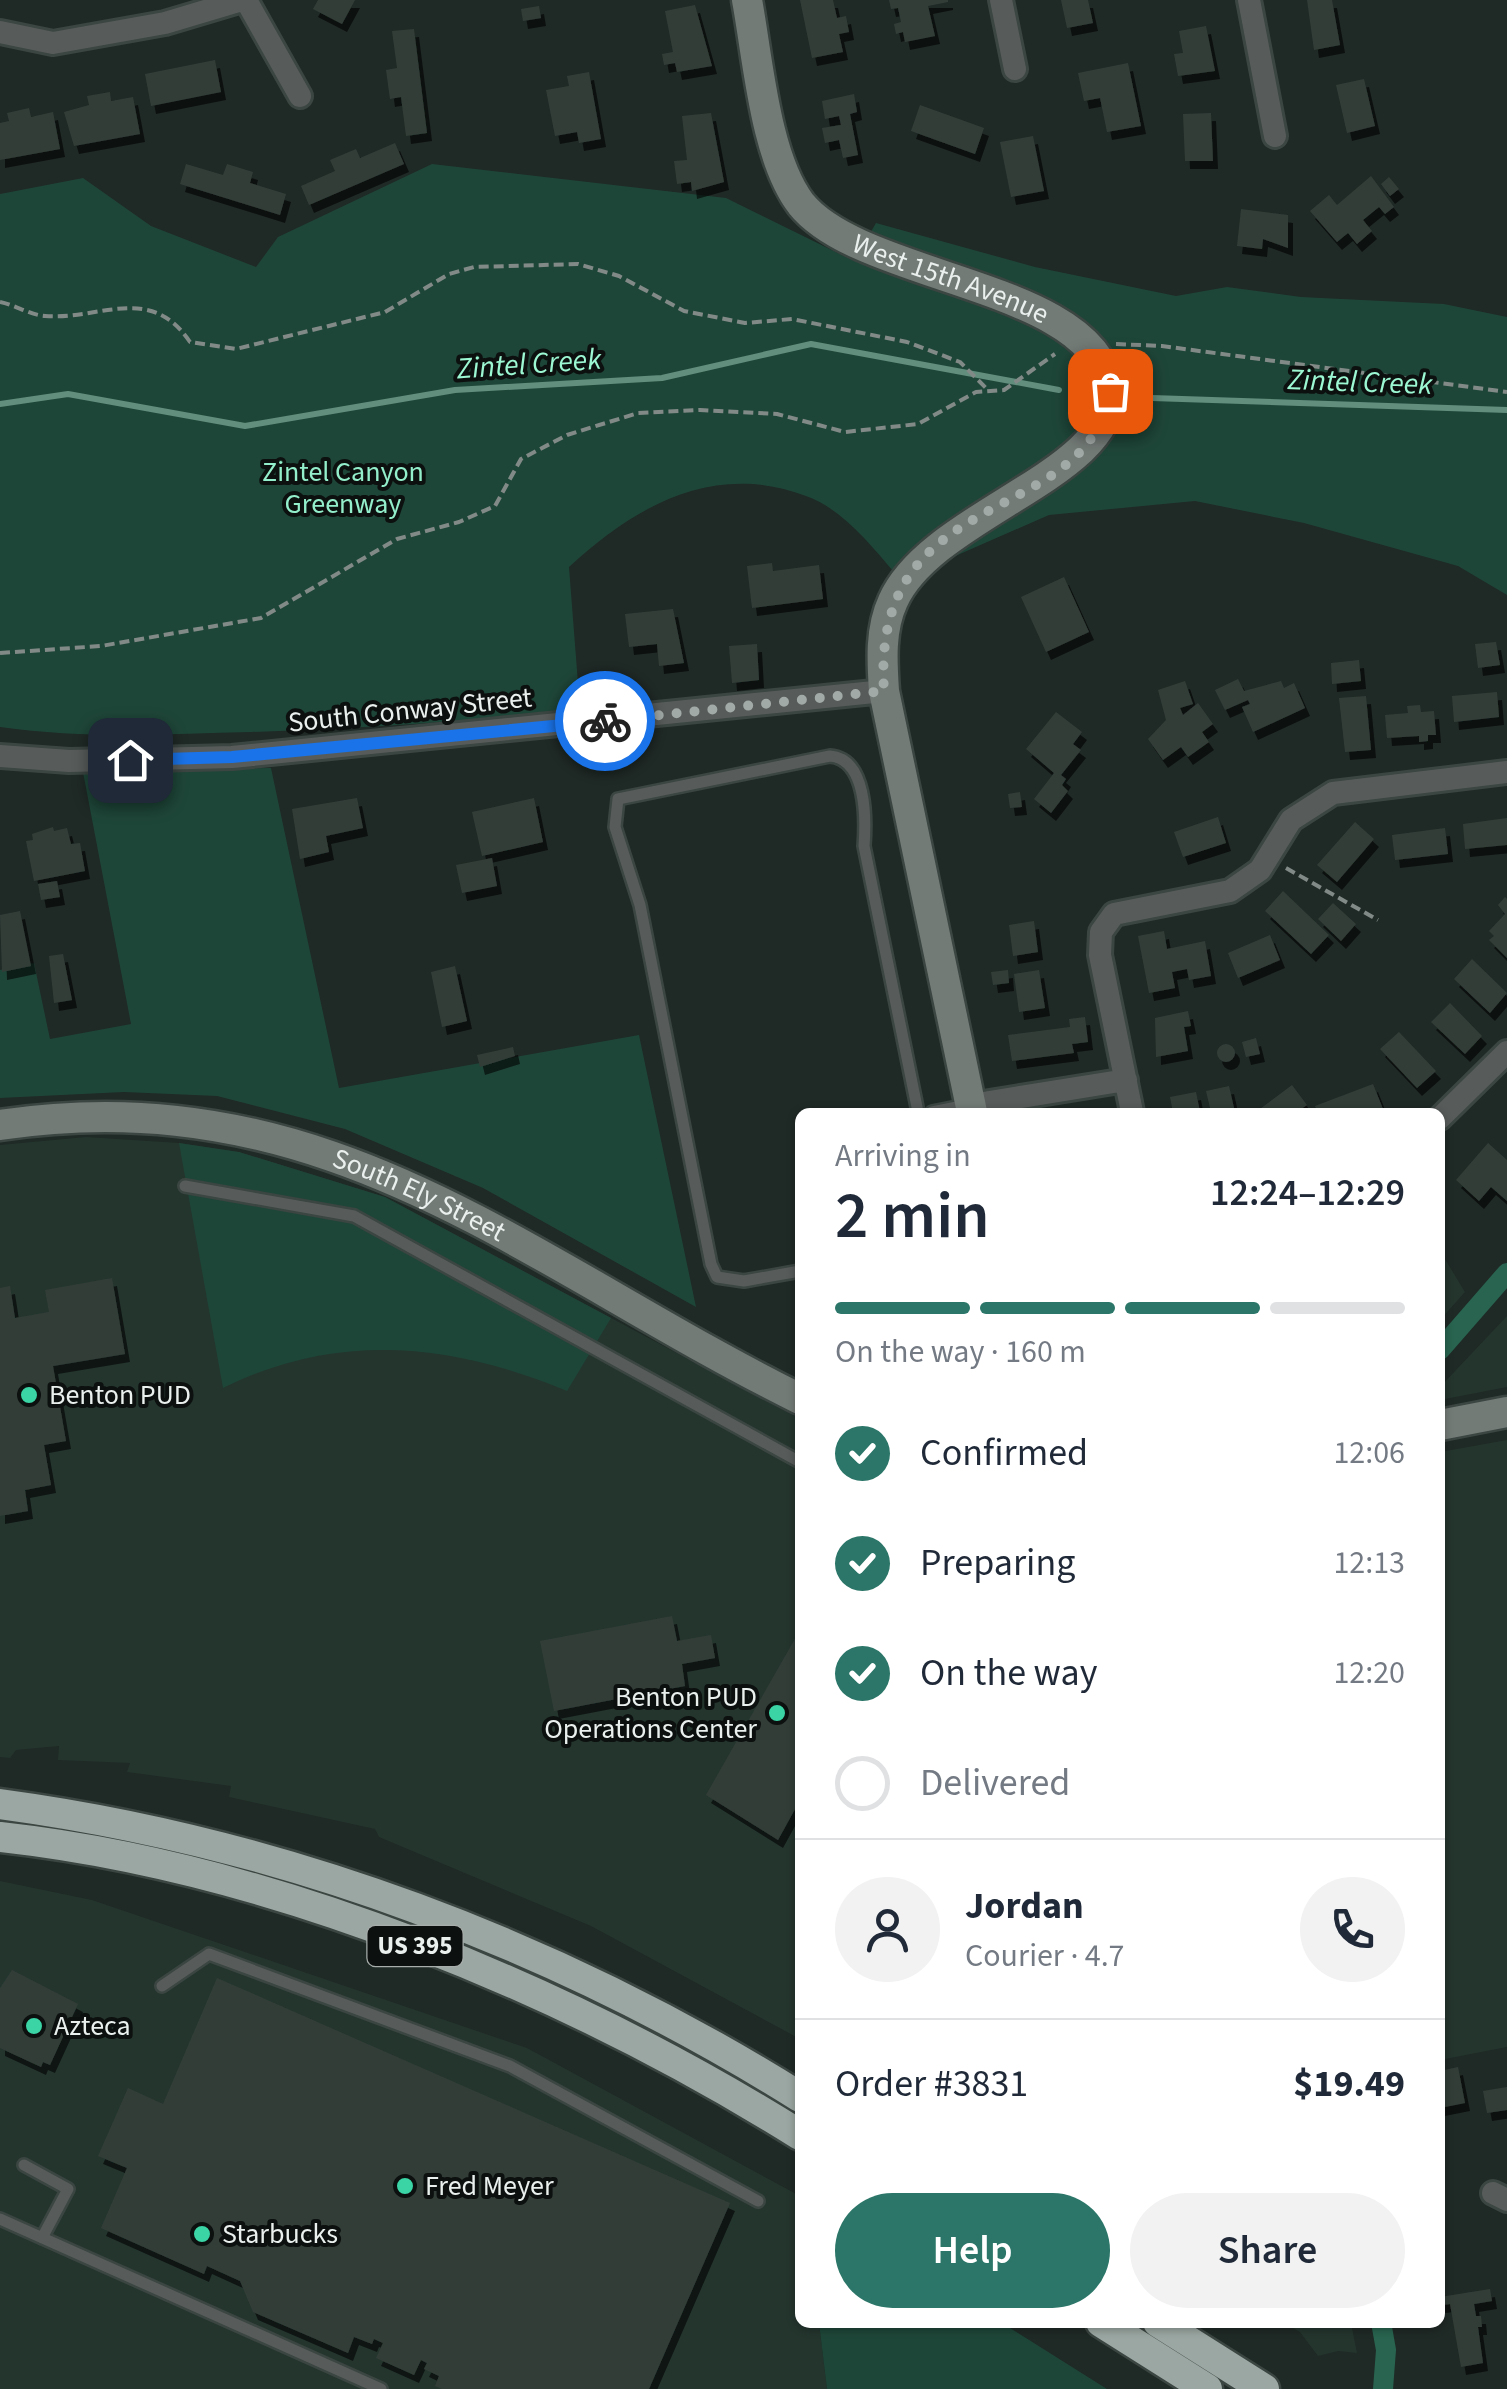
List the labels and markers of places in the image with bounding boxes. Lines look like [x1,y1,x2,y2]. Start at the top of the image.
pin [1068,349,1153,434]
pin [88,718,173,803]
place label: Benton PUD [49,1375,191,1415]
marker: Benton PUD [18,1384,40,1406]
place label: Benton PUD Operations Center [544,1677,757,1749]
marker: Benton PUD Operations Center [766,1702,788,1724]
place label: Azteca [54,2006,131,2046]
marker: Azteca [23,2015,45,2037]
place label: Fred Meyer [425,2166,554,2206]
marker: Fred Meyer [394,2175,416,2197]
place label: Starbucks [222,2214,338,2254]
marker: Starbucks [191,2223,213,2245]

